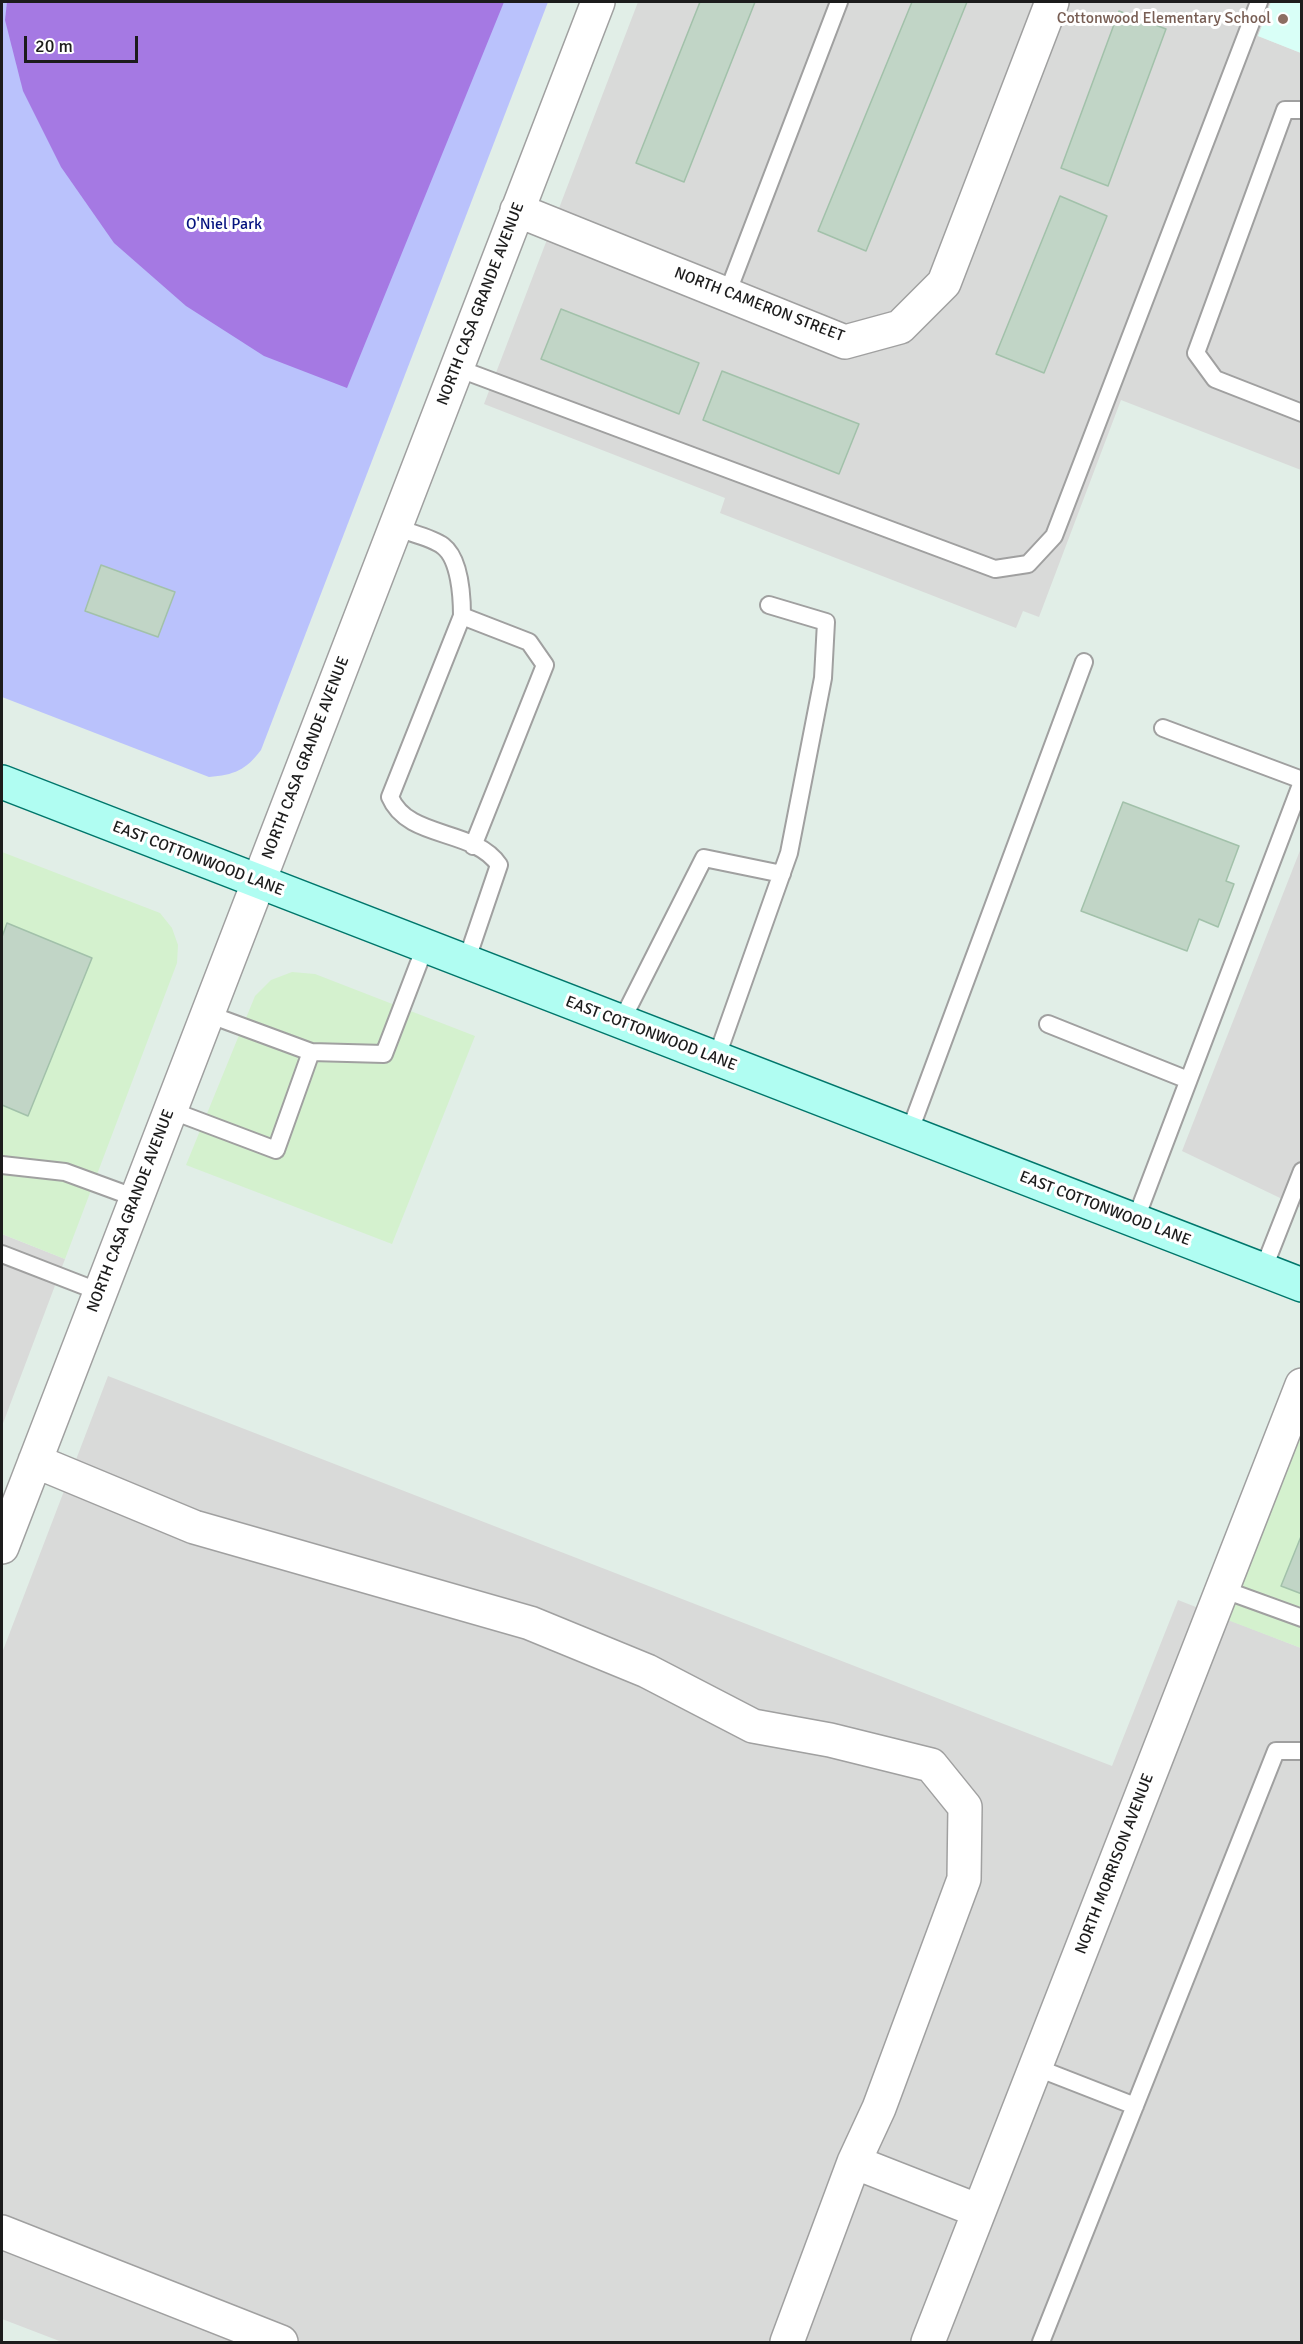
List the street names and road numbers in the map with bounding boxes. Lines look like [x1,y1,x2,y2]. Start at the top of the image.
street label: NORTH CASA GRANDE AVENUE [433,200,529,408]
street label: NORTH CAMERON STREET [671,264,847,346]
street label: NORTH CASA GRANDE AVENUE [258,654,354,862]
street label: EAST COTTONWOOD LANE [110,817,286,901]
street label: EAST COTTONWOOD LANE [563,992,739,1076]
street label: NORTH CASA GRANDE AVENUE [83,1107,179,1315]
street label: EAST COTTONWOOD LANE [1017,1167,1193,1251]
street label: NORTH MORRISON AVENUE [1072,1771,1158,1957]

